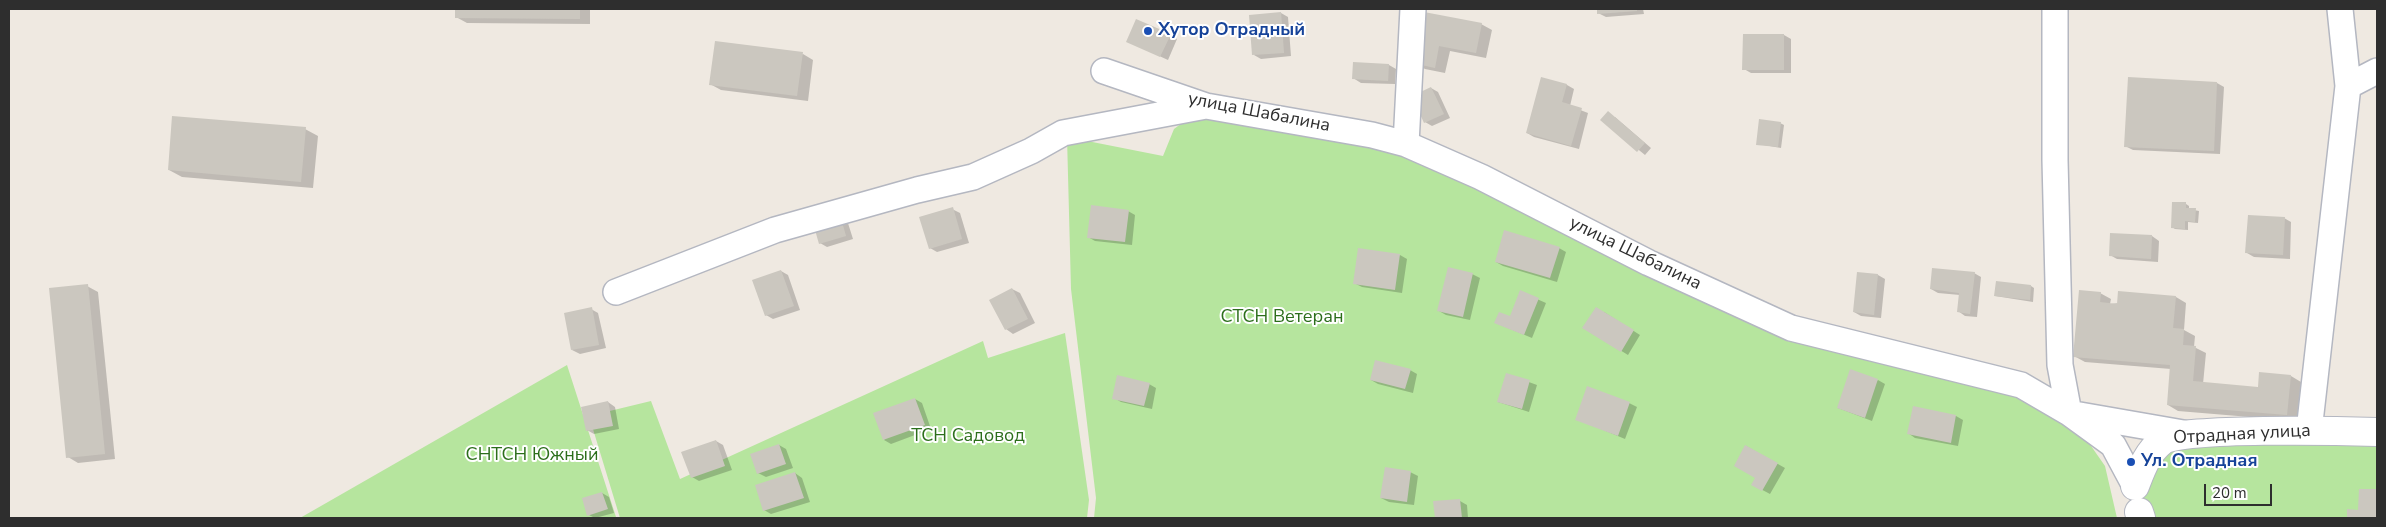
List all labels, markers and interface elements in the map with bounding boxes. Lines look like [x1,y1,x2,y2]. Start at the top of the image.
place label: Хутор Отрадный [1158,20,1305,42]
marker: Хутор Отрадный [1142,25,1154,37]
street label: улица Шабалина [1186,89,1332,137]
street label: улица Шабалина [1565,213,1705,295]
park label: СТСН Ветеран [1220,307,1344,329]
street label: Отрадная улица [2173,421,2311,449]
park label: ТСН Садовод [911,426,1025,448]
park label: СНТСН Южный [466,445,598,467]
place label: Ул. Отрадная [2141,451,2258,473]
marker: Ул. Отрадная [2125,456,2137,468]
scale bar [2206,474,2274,506]
text: 20 m [2212,483,2247,503]

